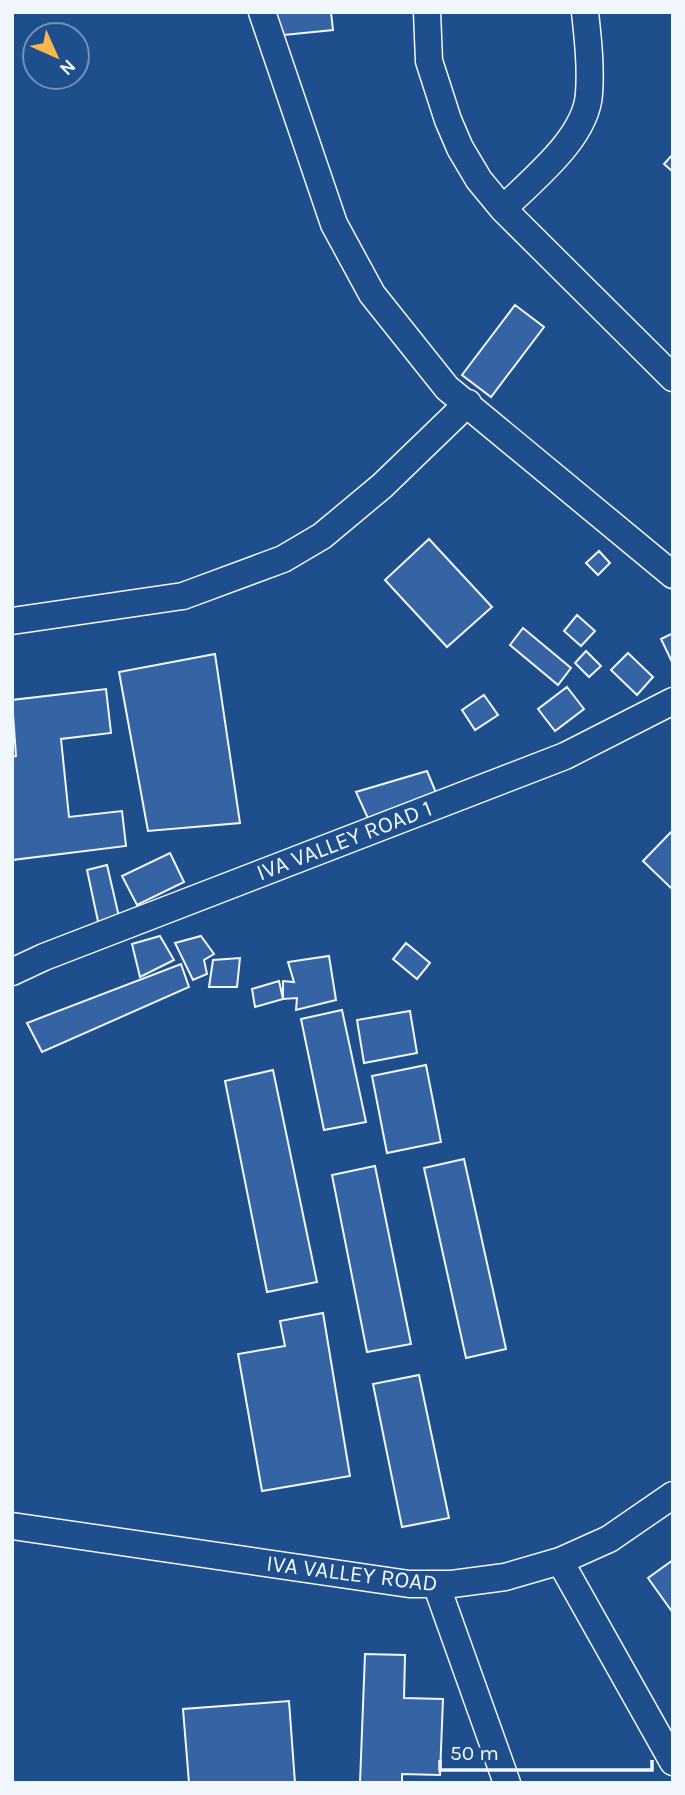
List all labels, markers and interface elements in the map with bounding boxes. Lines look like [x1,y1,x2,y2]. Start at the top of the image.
north arrow [21,21,91,91]
text: N [55,55,80,80]
street label: IVA VALLEY ROAD 1 [253,795,436,886]
street label: IVA VALLEY ROAD [265,1550,439,1597]
scale bar [440,1728,652,1772]
text: 50 m [450,1741,499,1765]

